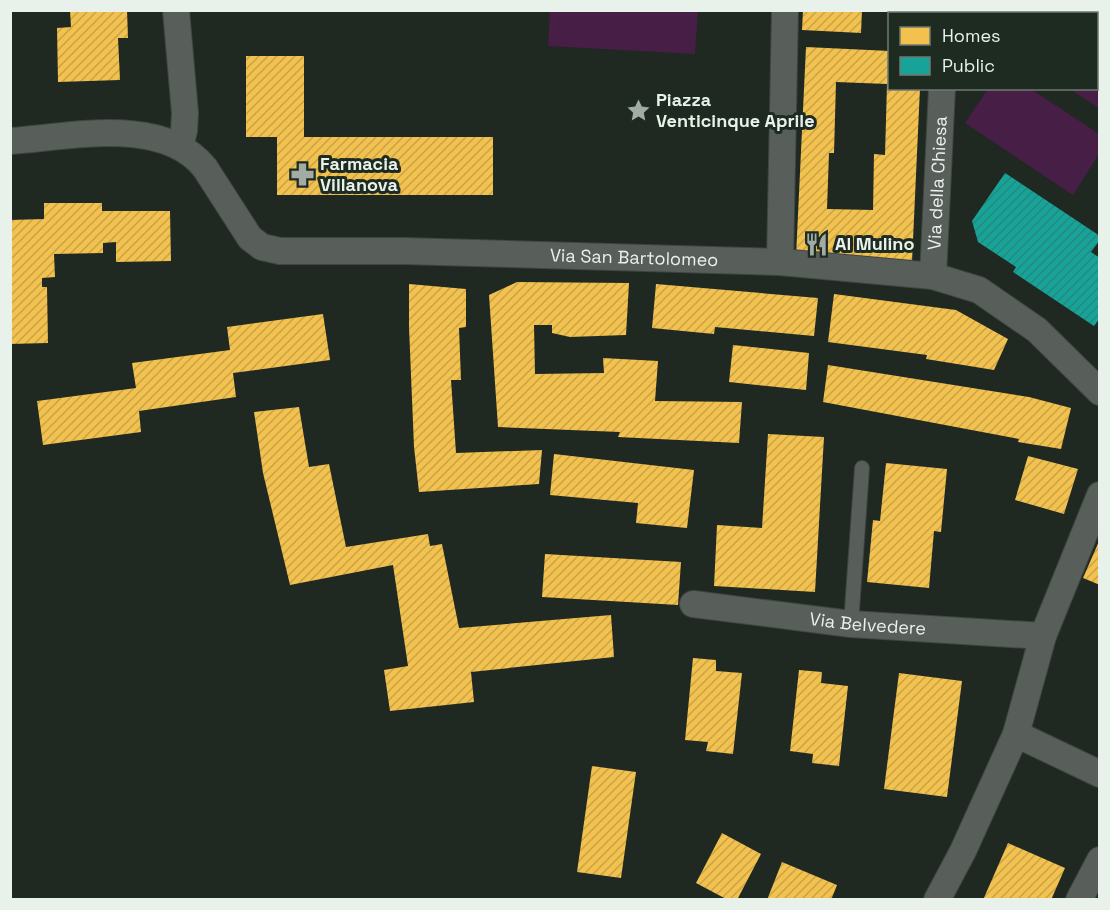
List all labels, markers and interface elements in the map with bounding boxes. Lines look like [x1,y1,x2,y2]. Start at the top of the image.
legend [888,12,1098,90]
text: Homes [942,24,1001,47]
text: Public [942,54,995,77]
place label: Piazza Venticinque Aprile [656,88,815,132]
place icon: Piazza Venticinque Aprile [625,97,651,123]
street label: Via della Chiesa [922,116,952,251]
place label: Farmacia Villanova [320,152,399,196]
pharmacy icon: Farmacia Villanova [289,161,315,187]
restaurant icon: Al Mulino [804,231,830,257]
place label: Al Mulino [835,232,914,255]
street label: Via San Bartolomeo [550,243,719,271]
street label: Via Belvedere [808,607,927,640]

